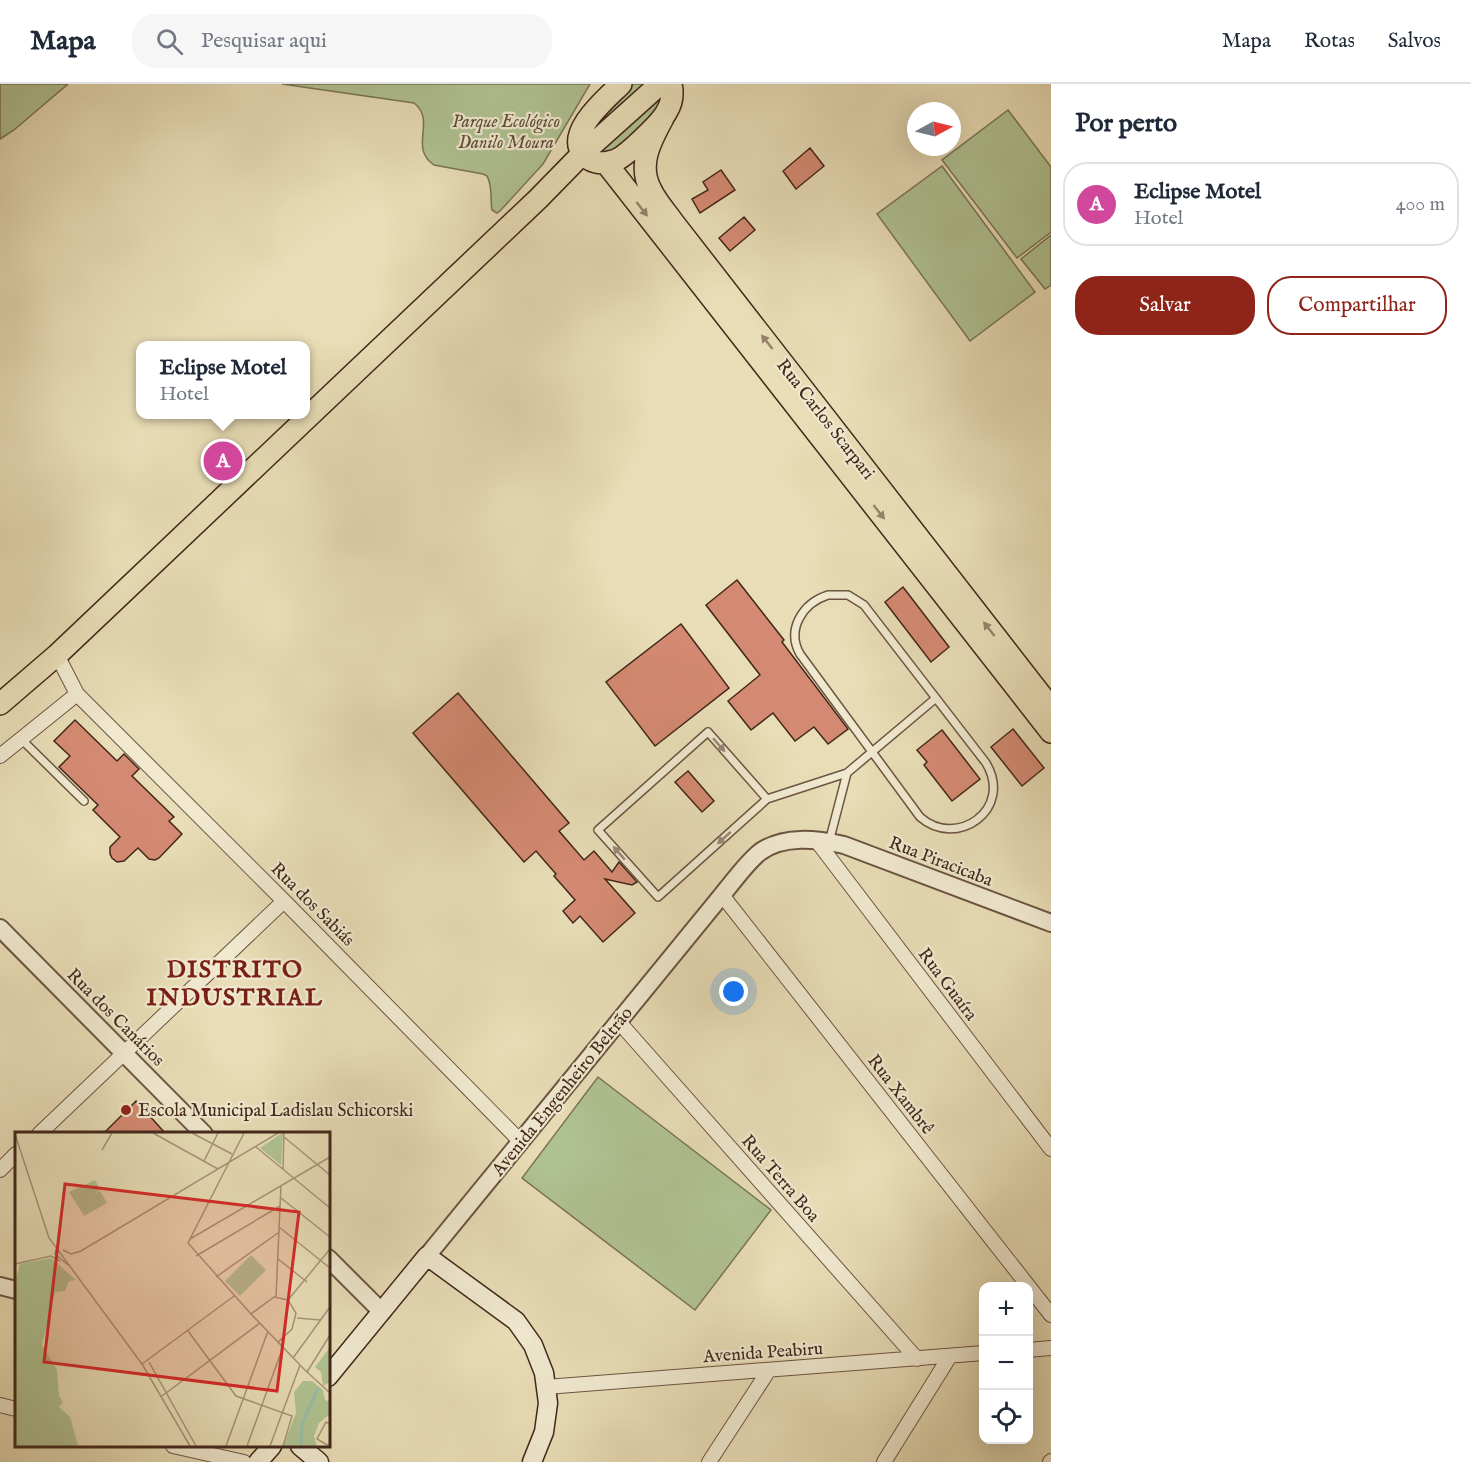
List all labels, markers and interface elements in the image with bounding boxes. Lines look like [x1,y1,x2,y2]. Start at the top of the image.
search box [132,14,552,68]
text: Mapa [30,24,96,59]
icon: search [153,25,186,58]
text: Pesquisar aqui [201,27,327,55]
text: Mapa [1222,28,1271,55]
text: Rotas [1304,28,1355,55]
text: Salvos [1388,28,1441,55]
north arrow [907,102,961,156]
text: Por perto [1075,107,1177,140]
park label: Parque Ecológico Danilo Moura [452,111,560,155]
text: Eclipse Motel [1134,178,1261,206]
text: A [1090,192,1103,217]
text: 400 m [1396,192,1445,217]
one-way arrow [636,201,649,217]
text: Hotel [1134,206,1183,231]
button: Salvar [1075,276,1255,335]
button: Compartilhar [1267,276,1447,335]
one-way arrow [761,335,773,350]
popup [136,341,310,419]
text: Eclipse Motel [159,354,287,382]
street label: Rua Carlos Scarpari [771,355,879,485]
text: Hotel [159,382,209,407]
pin: A [204,438,242,484]
one-way arrow [872,504,884,519]
one-way arrow [983,621,996,637]
one-way arrow [712,737,726,752]
one-way arrow [717,831,732,844]
street label: Rua Piracicaba [885,832,996,893]
one-way arrow [613,846,626,861]
street label: Rua dos Sabiás [265,858,359,952]
street label: Rua Guaíra [912,944,982,1026]
district label: DISTRITO INDUSTRIAL [147,955,323,1014]
street label: Rua dos Canários [61,964,169,1072]
your location [719,977,748,1006]
street label: Avenida Engenheiro Beltrão [487,1002,639,1182]
street label: Rua Xambrê [861,1050,938,1140]
place label: Escola Municipal Ladislau Schicorski [138,1100,414,1123]
marker: Escola Municipal Ladislau Schicorski [119,1103,133,1117]
street label: Rua Terra Boa [736,1130,824,1228]
inset map [15,1132,330,1447]
map controls [979,1282,1033,1444]
button: + [979,1282,1033,1336]
button: − [979,1336,1033,1390]
street label: Avenida Peabiru [701,1338,824,1369]
button: locate [979,1390,1033,1444]

